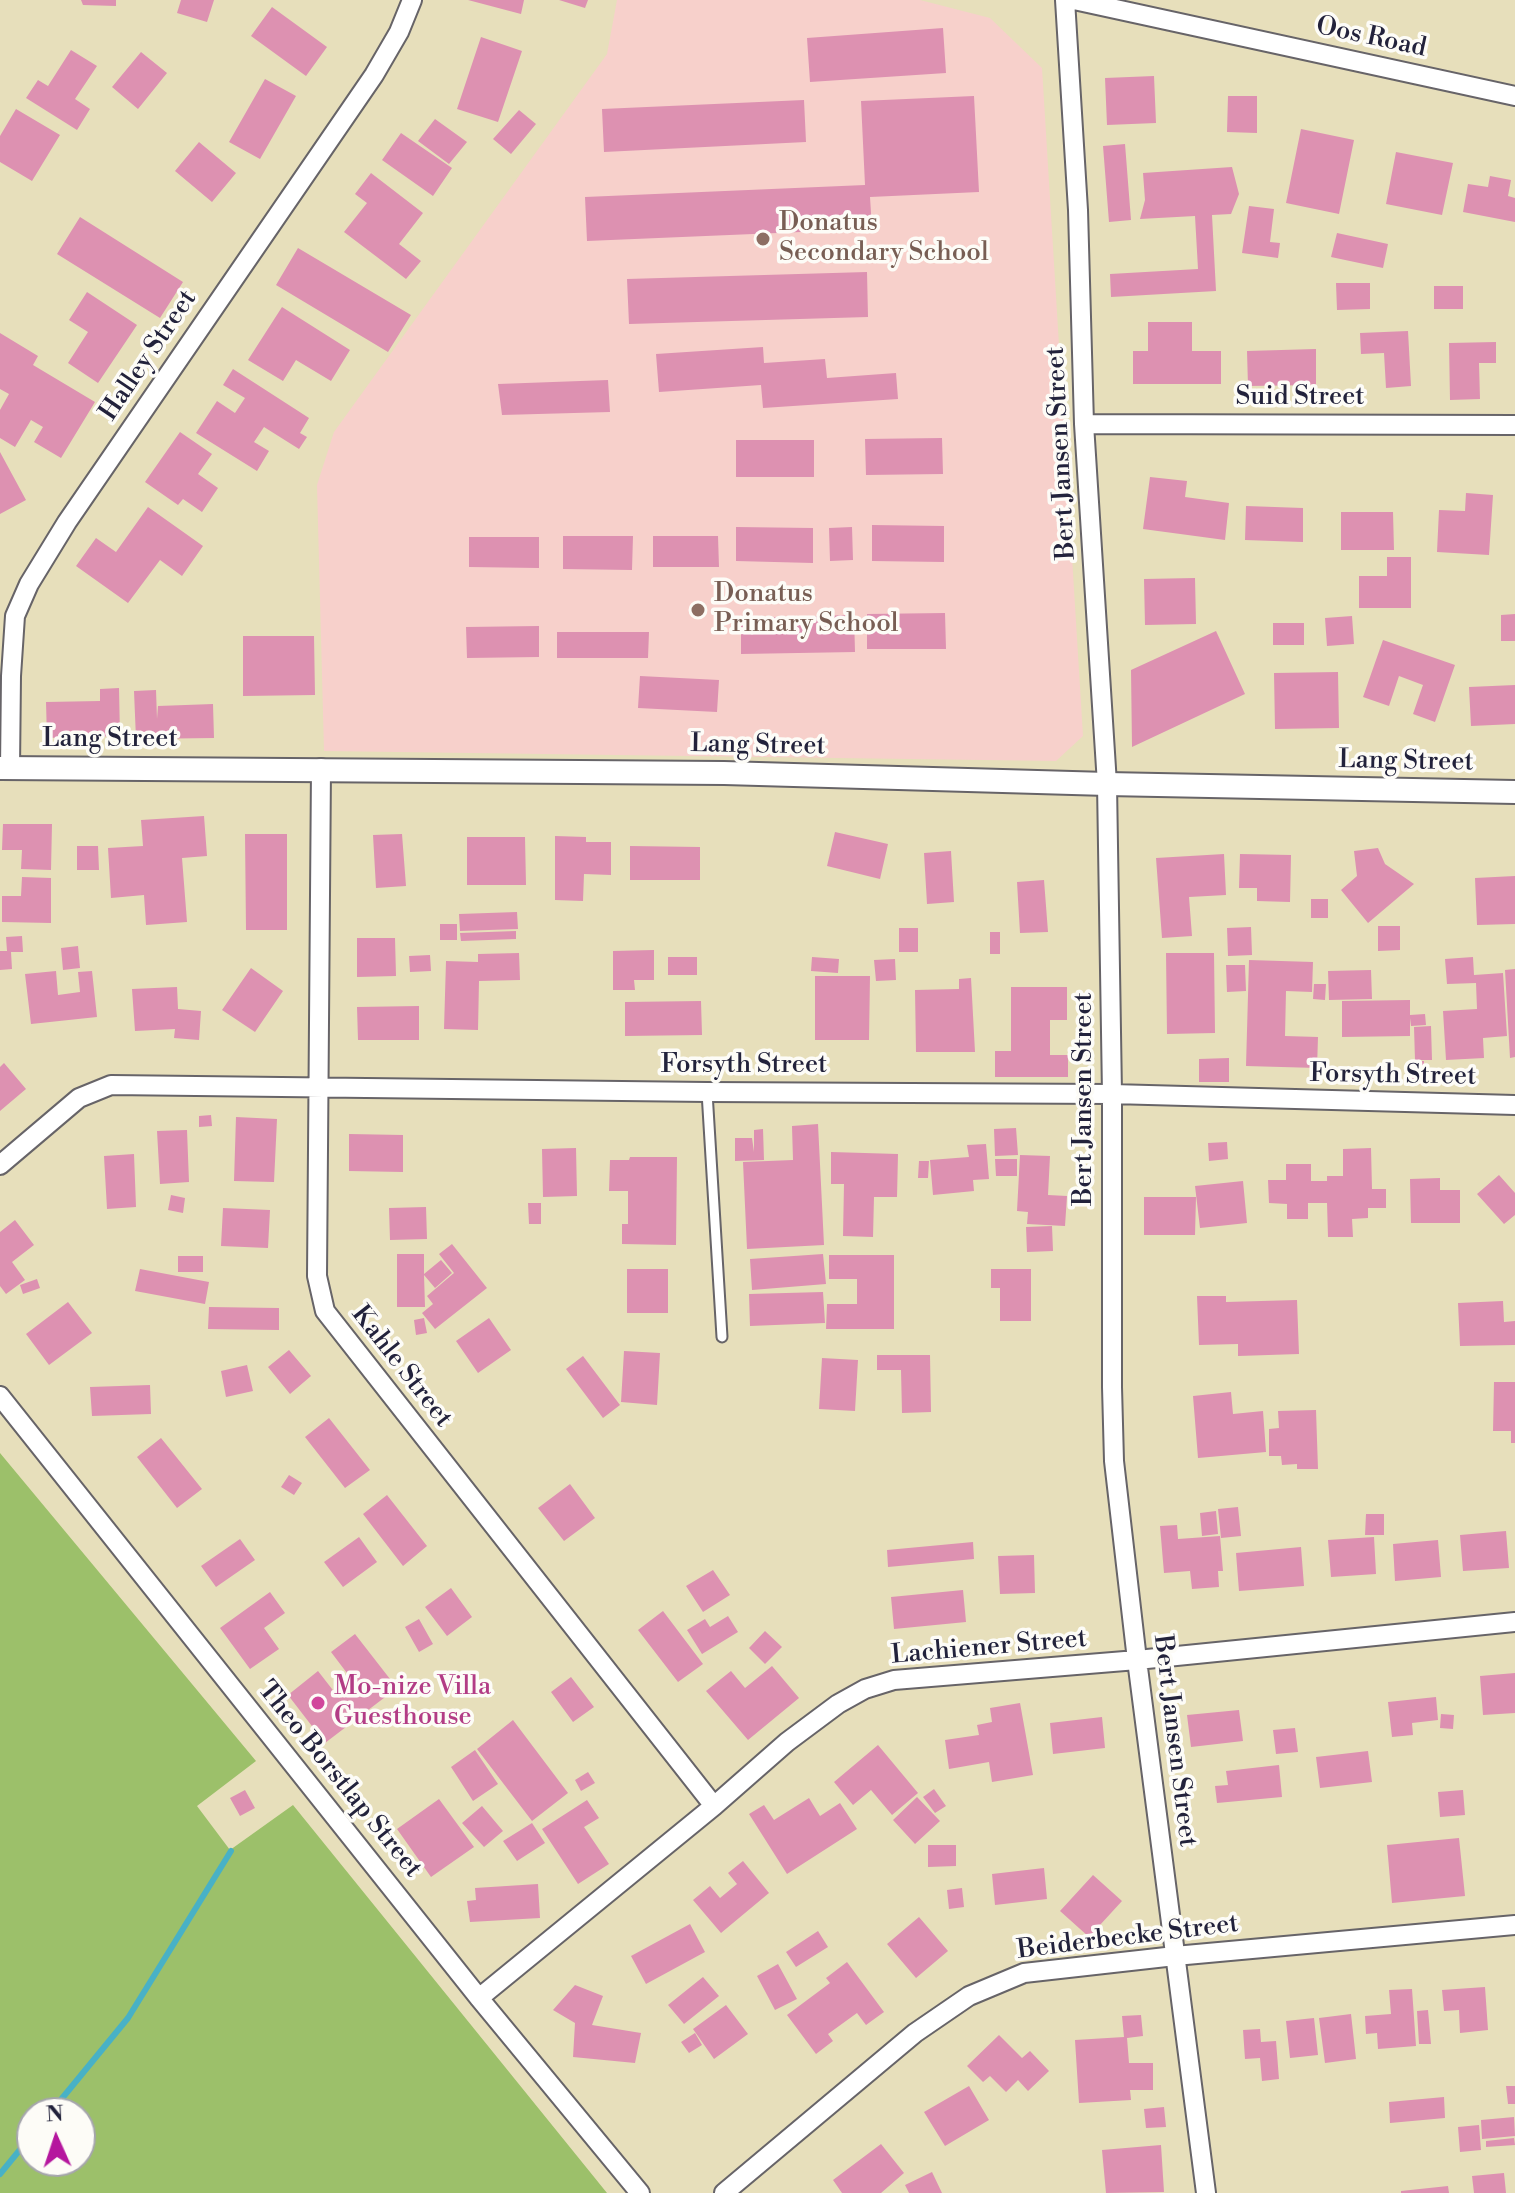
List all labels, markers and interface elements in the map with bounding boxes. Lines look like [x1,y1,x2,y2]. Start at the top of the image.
street label: Oos Road [1313,11,1429,65]
place label: Donatus Secondary School [779,208,989,270]
marker: Donatus Secondary School [754,230,772,248]
street label: Halley Street [94,285,204,427]
street label: Bert Jansen Street [1041,346,1083,560]
street label: Suid Street [1235,382,1365,414]
place label: Donatus Primary School [714,579,898,640]
marker: Donatus Primary School [689,601,707,619]
street label: Lang Street [42,724,178,756]
street label: Lang Street [690,729,826,763]
street label: Lang Street [1338,745,1474,779]
street label: Bert Jansen Street [1069,992,1101,1206]
street label: Forsyth Street [661,1050,827,1082]
street label: Forsyth Street [1309,1059,1477,1093]
street label: Kahle Street [344,1300,458,1434]
street label: Lachiener Street [890,1624,1088,1672]
street label: Bert Jansen Street [1146,1633,1202,1849]
place label: Mo-nize Villa Guesthouse [334,1672,491,1734]
street label: Theo Borstlap Street [250,1676,428,1884]
marker: Mo-nize Villa Guesthouse [309,1694,327,1712]
street label: Beiderbecke Street [1016,1909,1240,1967]
north arrow [16,2097,96,2177]
text: N [45,2101,64,2128]

